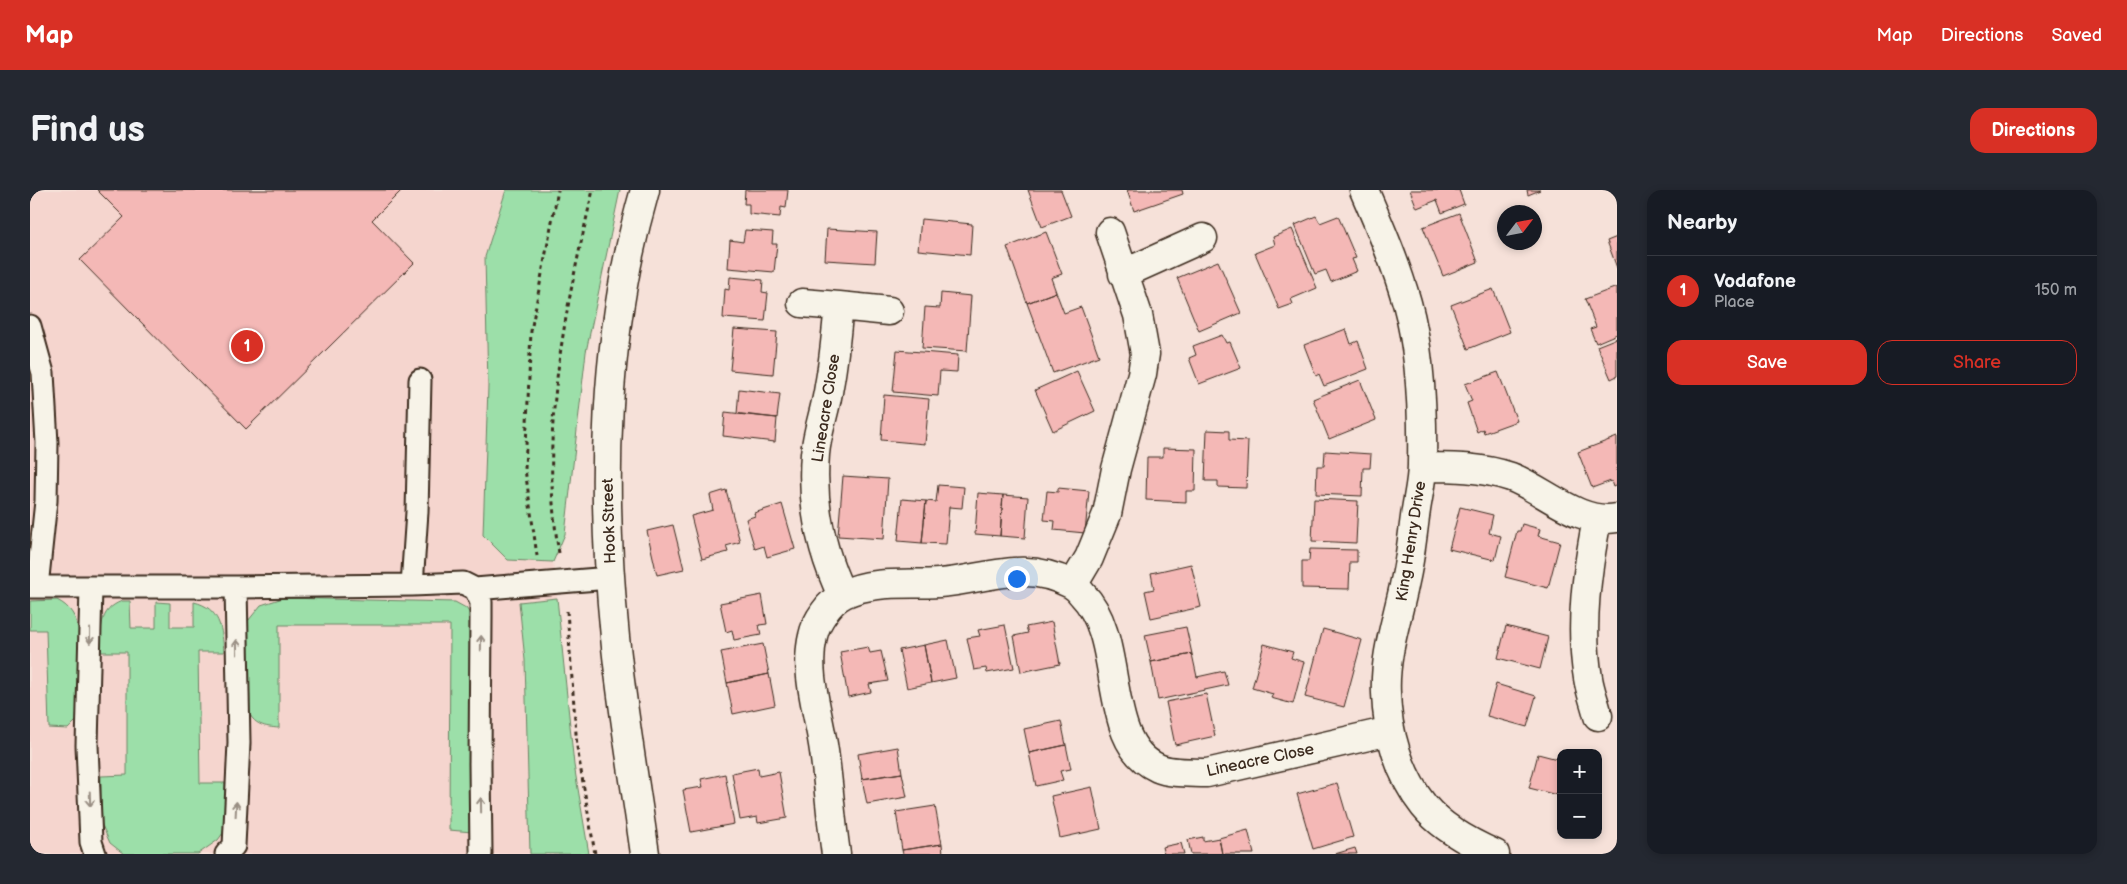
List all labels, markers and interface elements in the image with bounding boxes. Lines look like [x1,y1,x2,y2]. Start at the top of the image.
text: Map [25,21,73,50]
text: Map [1877,25,1913,46]
text: Directions [1941,25,2023,46]
text: Saved [2051,25,2102,46]
button: Directions [1970,108,2097,153]
text: Find us [30,109,145,152]
north arrow [1497,205,1542,250]
text: Nearby [1667,210,1737,235]
text: Vodafone [1714,270,1796,293]
text: 1 [1680,281,1686,300]
text: 150 m [2035,281,2077,300]
text: Place [1714,293,1755,312]
pin: 1 [231,327,263,365]
button: Save [1667,340,1867,385]
button: Share [1877,340,2077,385]
street label: Lineacre Close [809,352,845,464]
street label: Hook Street [599,478,620,564]
street label: King Henry Drive [1393,479,1430,603]
your location [1004,566,1030,592]
one-way arrow [85,628,95,644]
one-way arrow [476,635,486,652]
one-way arrow [232,639,242,655]
street label: Lineacre Close [1205,740,1316,781]
map controls [1557,749,1602,839]
button: + [1557,749,1602,794]
one-way arrow [85,790,94,806]
button: − [1557,794,1602,839]
one-way arrow [476,798,485,814]
one-way arrow [231,801,240,817]

